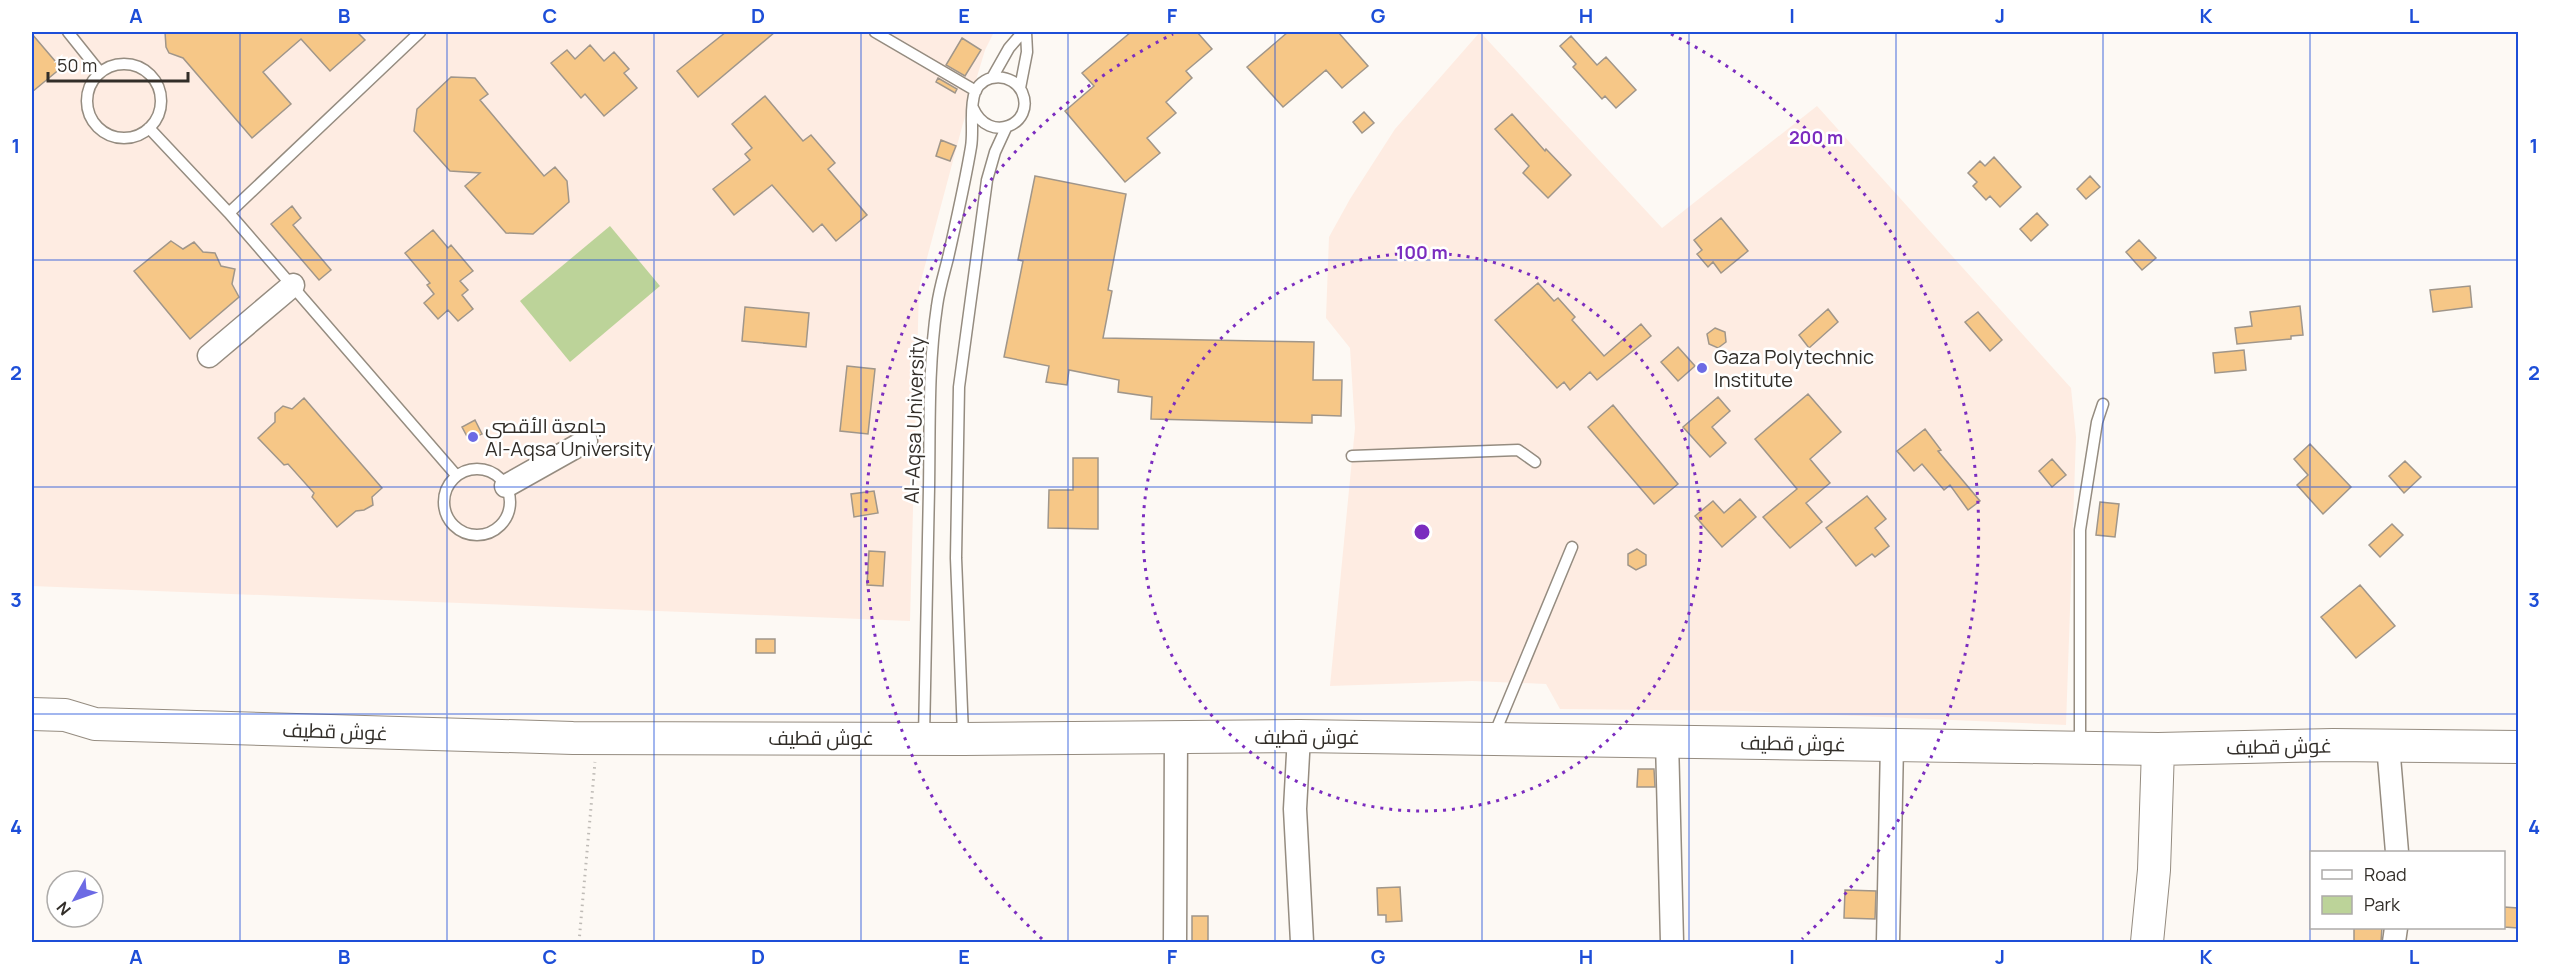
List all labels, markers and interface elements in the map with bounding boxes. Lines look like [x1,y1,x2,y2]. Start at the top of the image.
text: A [129,2,143,29]
text: B [338,2,351,29]
text: C [543,2,557,29]
text: D [751,2,765,29]
text: E [958,2,970,29]
text: F [1167,2,1178,29]
text: G [1371,2,1386,29]
text: H [1579,2,1593,29]
text: I [1789,2,1795,29]
text: J [1995,2,2005,29]
text: K [2200,2,2213,29]
text: L [2409,2,2420,29]
scale bar [48,45,188,83]
text: 50 m [57,53,97,77]
text: 200 m [1789,125,1843,149]
text: 1 [12,132,20,159]
text: 1 [2530,132,2538,159]
text: 100 m [1396,240,1448,264]
street label: Al-Aqsa University [898,335,930,504]
place label: Gaza Polytechnic Institute [1714,343,1874,393]
text: 2 [10,359,22,386]
text: 2 [2528,359,2540,386]
marker: Gaza Polytechnic Institute [1695,361,1709,375]
place label: جامعة الأقصى Al-Aqsa University [485,412,653,462]
marker: جامعة الأقصى Al-Aqsa University [466,430,480,444]
centre of rings [1412,522,1432,542]
text: 3 [10,586,22,613]
text: 3 [2528,586,2540,613]
street label: غوش قطيف [282,716,388,746]
street label: غوش قطيف [1254,723,1360,750]
street label: غوش قطيف [768,724,874,751]
street label: غوش قطيف [1740,729,1846,757]
street label: غوش قطيف [2226,732,2332,760]
text: 4 [10,813,22,840]
text: 4 [2528,813,2540,840]
legend [2310,851,2505,929]
text: Road [2364,862,2407,886]
north arrow [45,869,105,929]
text: Park [2364,892,2401,916]
text: N [51,897,76,920]
text: A [129,943,143,970]
text: B [338,943,351,970]
text: C [543,943,557,970]
text: D [751,943,765,970]
text: E [958,943,970,970]
text: F [1167,943,1178,970]
text: G [1371,943,1386,970]
text: H [1579,943,1593,970]
text: I [1789,943,1795,970]
text: J [1995,943,2005,970]
text: K [2200,943,2213,970]
text: L [2409,943,2420,970]

